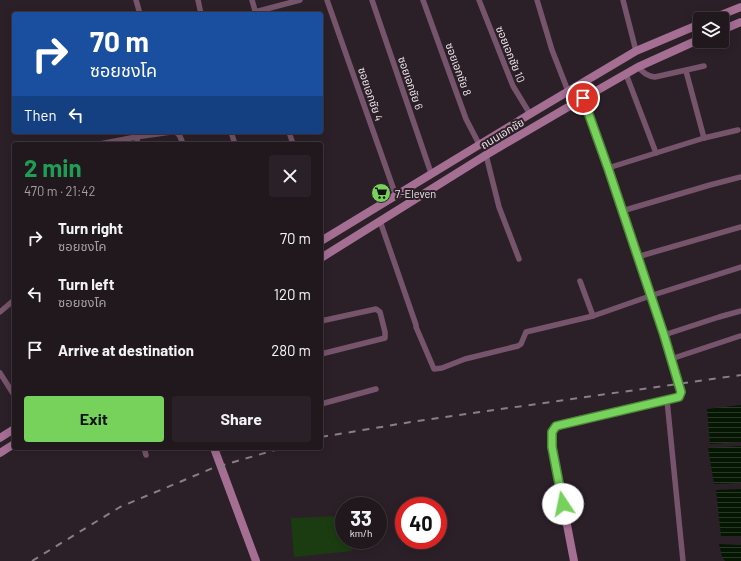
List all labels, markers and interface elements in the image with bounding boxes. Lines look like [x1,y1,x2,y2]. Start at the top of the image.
map controls [693,12,729,48]
button: layers [693,12,729,48]
text: 70 m [90,24,149,58]
street label: ซอยเอกชัย 10 [494,24,528,84]
icon: right [24,28,76,80]
street label: ซอยเอกชัย 8 [443,41,475,98]
street label: ซอยเอกชัย 6 [396,55,426,112]
text: ซอยชงโค [90,59,157,81]
street label: ซอยเอกชัย 4 [356,65,386,123]
pin [566,81,600,115]
icon: arrive [572,87,594,109]
icon: left [65,104,87,126]
text: Then [24,106,57,124]
street label: ถนนเอกชัย [478,115,526,151]
text: 2 min [24,153,82,182]
button: close [269,155,311,197]
supermarket icon: 7-Eleven [370,182,392,204]
text: 470 m · 21:42 [24,183,95,199]
place label: 7-Eleven [395,187,436,200]
text: Turn right [58,219,123,237]
icon: right [24,227,46,249]
text: 70 m [280,229,311,247]
text: ซอยชงโค [58,238,106,254]
text: Turn left [58,275,114,293]
icon: left [24,283,46,305]
text: 120 m [274,285,311,303]
text: ซอยชงโค [58,294,106,310]
icon: arrive [24,339,46,361]
text: Arrive at destination [58,341,194,359]
text: 280 m [271,341,311,359]
button: Exit [24,396,164,442]
button: Share [172,396,311,442]
position arrow [542,483,584,525]
speed limit sign: 40 [395,497,447,549]
text: 33 [350,506,372,530]
text: km/h [350,527,372,539]

